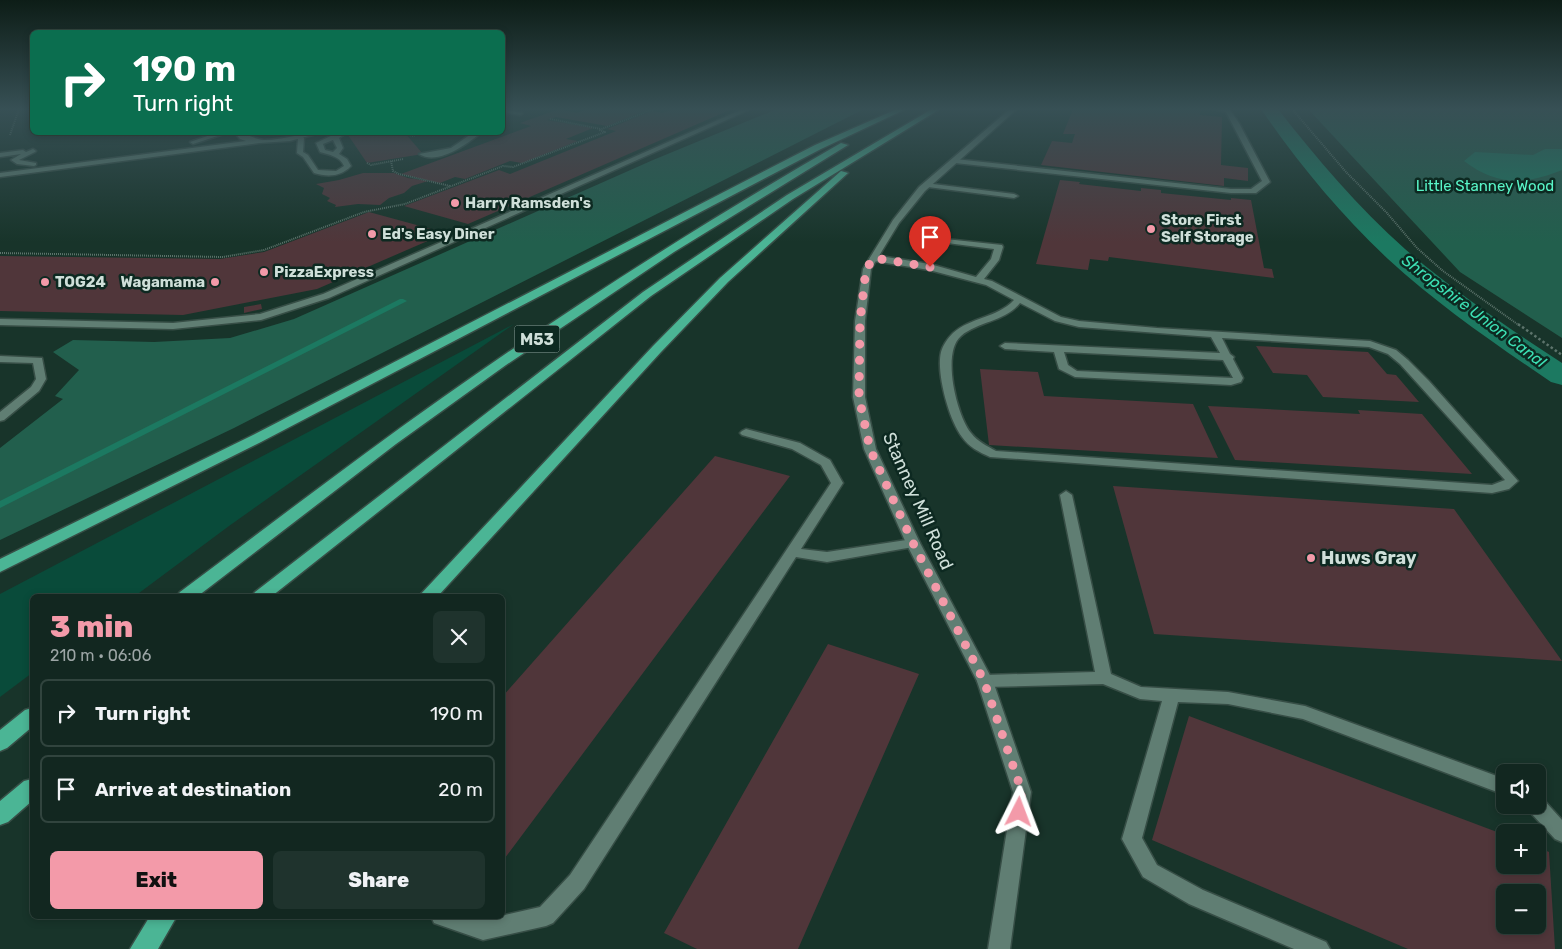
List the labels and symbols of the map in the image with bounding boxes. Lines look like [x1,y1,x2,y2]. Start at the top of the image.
park label: Little Stanney Wood [1416,177,1554,195]
place label: Harry Ramsden's [465,194,591,212]
marker: Harry Ramsden's [449,197,461,209]
place label: Store First Self Storage [1161,211,1254,246]
pin [909,216,951,267]
marker: Store First Self Storage [1145,223,1157,235]
place label: Ed's Easy Diner [382,225,495,243]
marker: Ed's Easy Diner [366,228,378,240]
water label: Shropshire Union Canal [1398,251,1551,372]
place label: PizzaExpress [274,263,374,281]
marker: PizzaExpress [258,266,270,278]
place label: TOG24 [55,273,106,291]
place label: Wagamama [120,273,205,291]
marker: TOG24 [39,276,51,288]
marker: Wagamama [209,276,221,288]
road number: M53 [514,326,560,352]
street label: Stanney Mill Road [878,429,958,573]
place label: Huws Gray [1321,547,1417,569]
marker: Huws Gray [1305,552,1317,564]
position arrow [992,785,1044,837]

